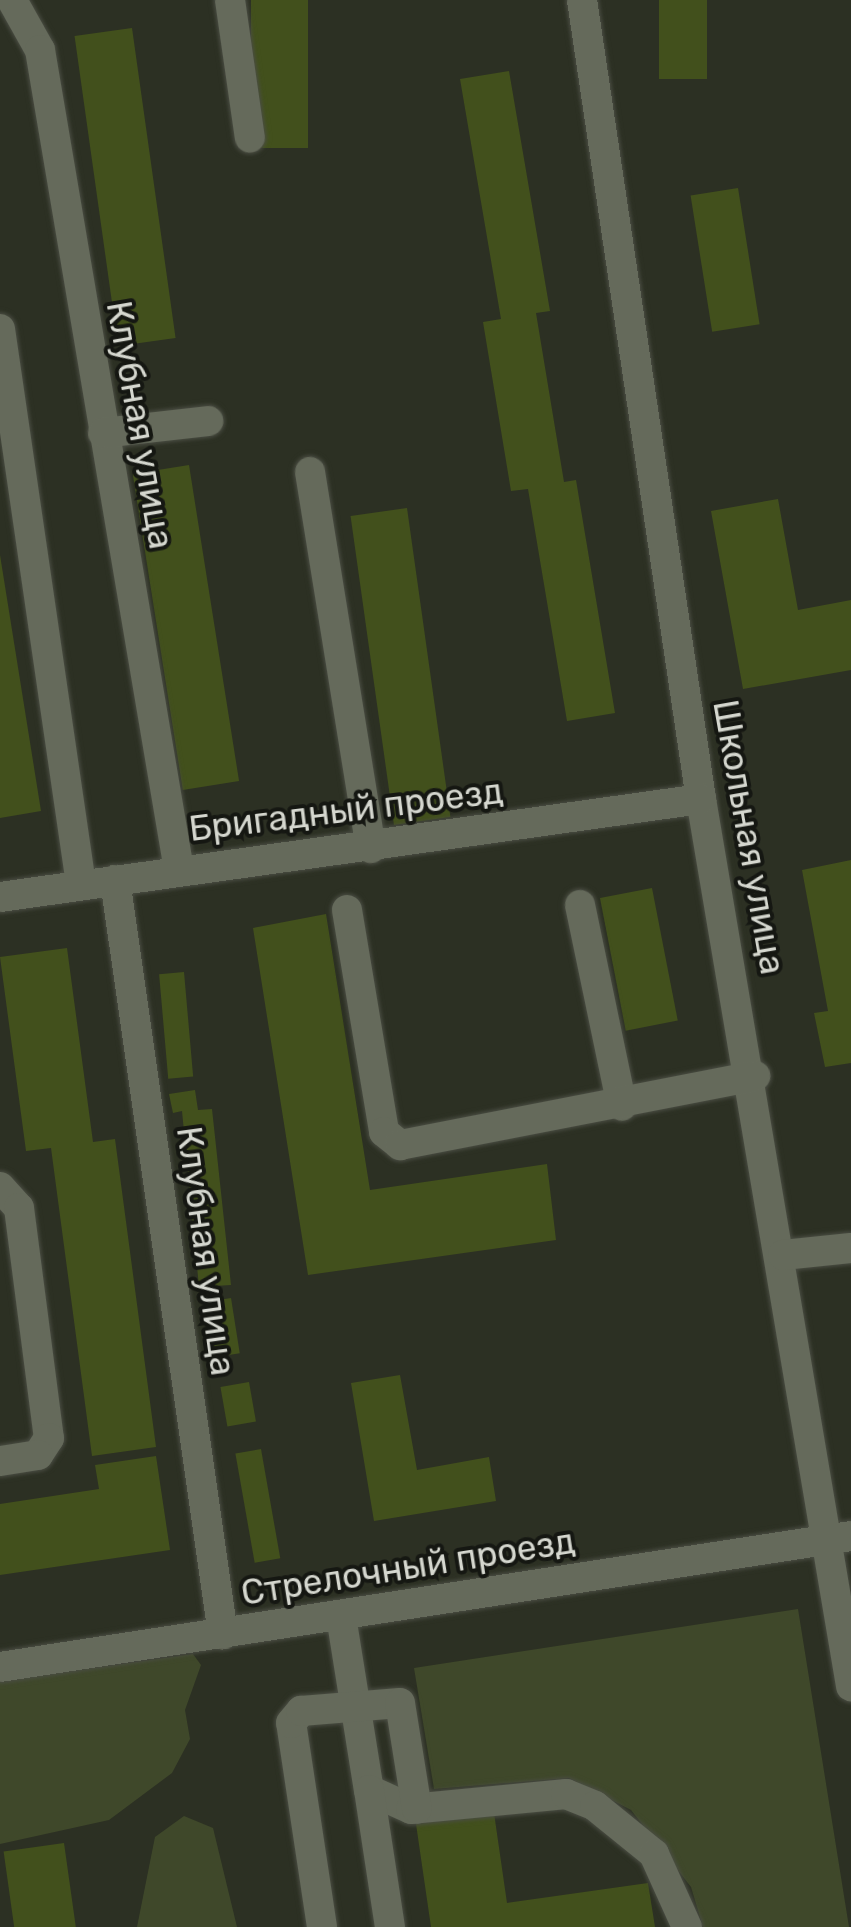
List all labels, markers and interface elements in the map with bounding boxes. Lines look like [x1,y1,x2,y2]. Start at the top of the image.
street label: Клубная улица [98,298,182,552]
street label: Школьная улица [704,696,794,978]
street label: Бригадный проезд [187,770,505,850]
street label: Клубная улица [168,1124,244,1378]
street label: Стрелочный проезд [238,1520,578,1614]

